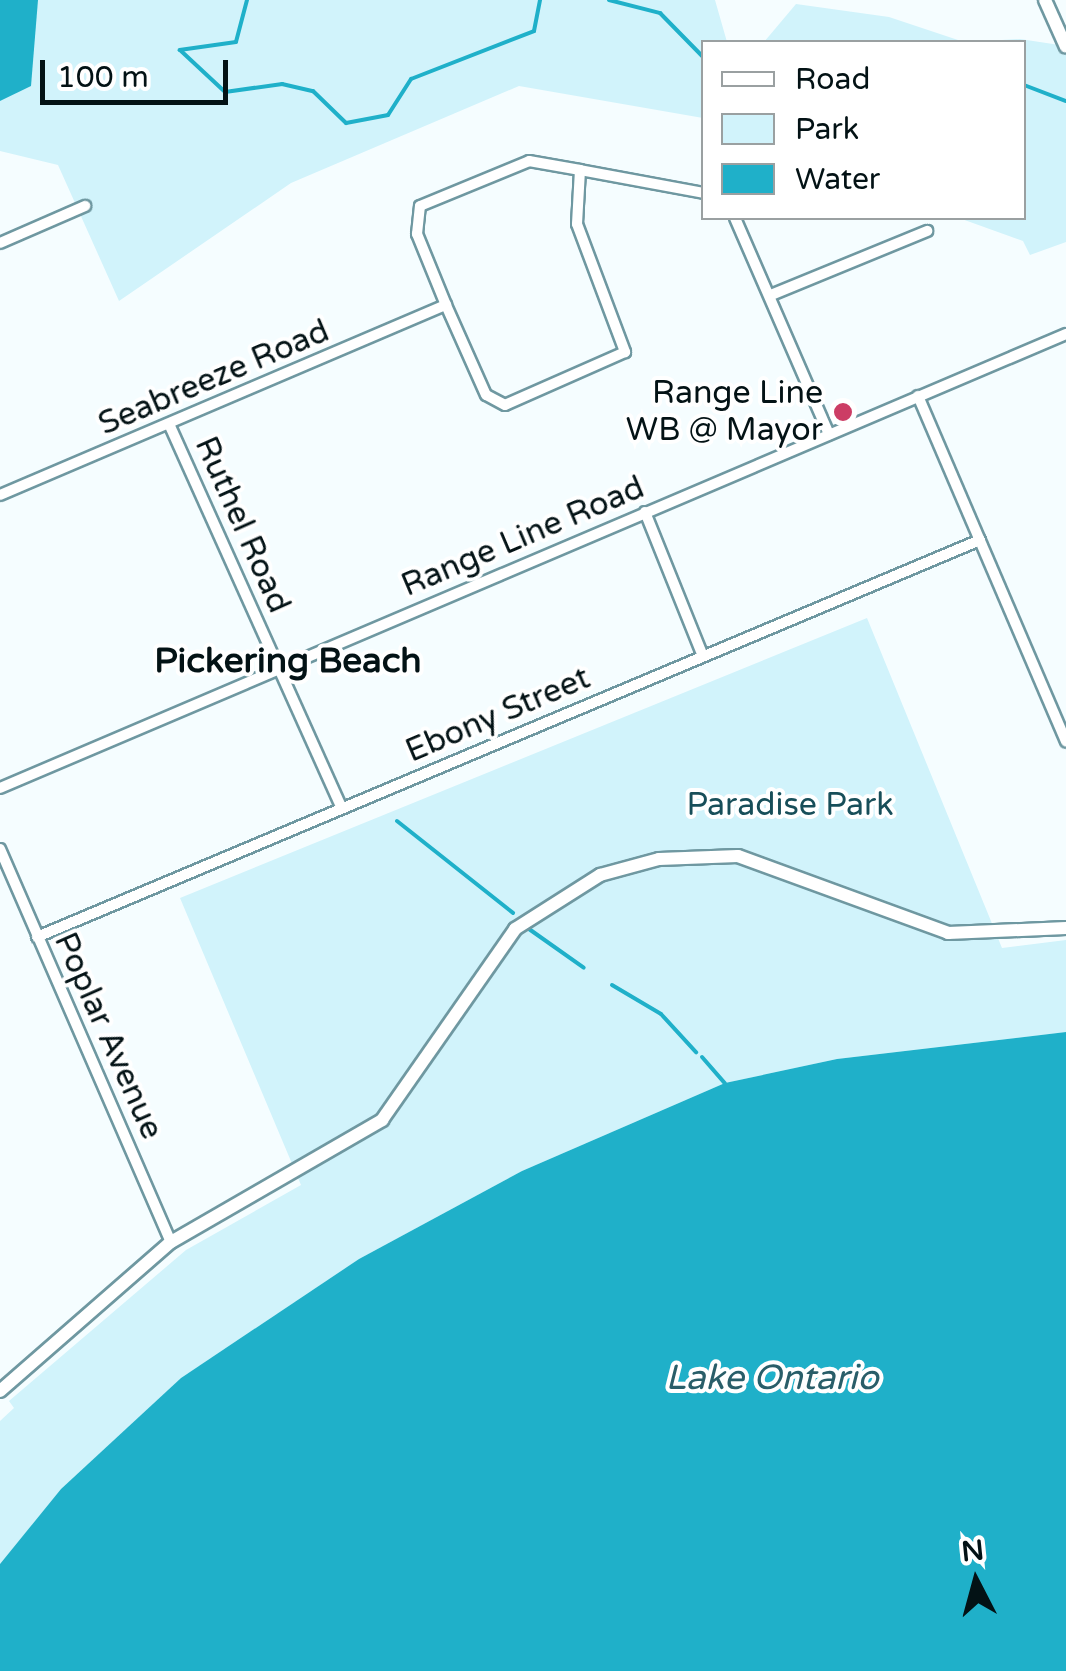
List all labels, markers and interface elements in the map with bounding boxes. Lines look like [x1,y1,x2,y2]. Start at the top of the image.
scale bar [45,40,232,102]
legend [701,40,1026,220]
text: 100 m [57,59,149,96]
text: Road [795,61,870,98]
text: Park [795,111,859,148]
text: Water [795,161,880,198]
street label: Seabreeze Road [93,312,335,444]
place label: Range Line WB @ Mayor [626,375,823,450]
marker: Range Line WB @ Mayor [832,401,854,423]
street label: Ruthel Road [186,431,298,619]
street label: Range Line Road [396,469,650,605]
district label: Pickering Beach [154,640,422,682]
street label: Ebony Street [400,659,596,771]
park label: Paradise Park [686,786,894,824]
street label: Poplar Avenue [45,927,171,1145]
water label: Lake Ontario [666,1357,878,1399]
north arrow [926,1531,1026,1631]
text: N [960,1533,986,1569]

